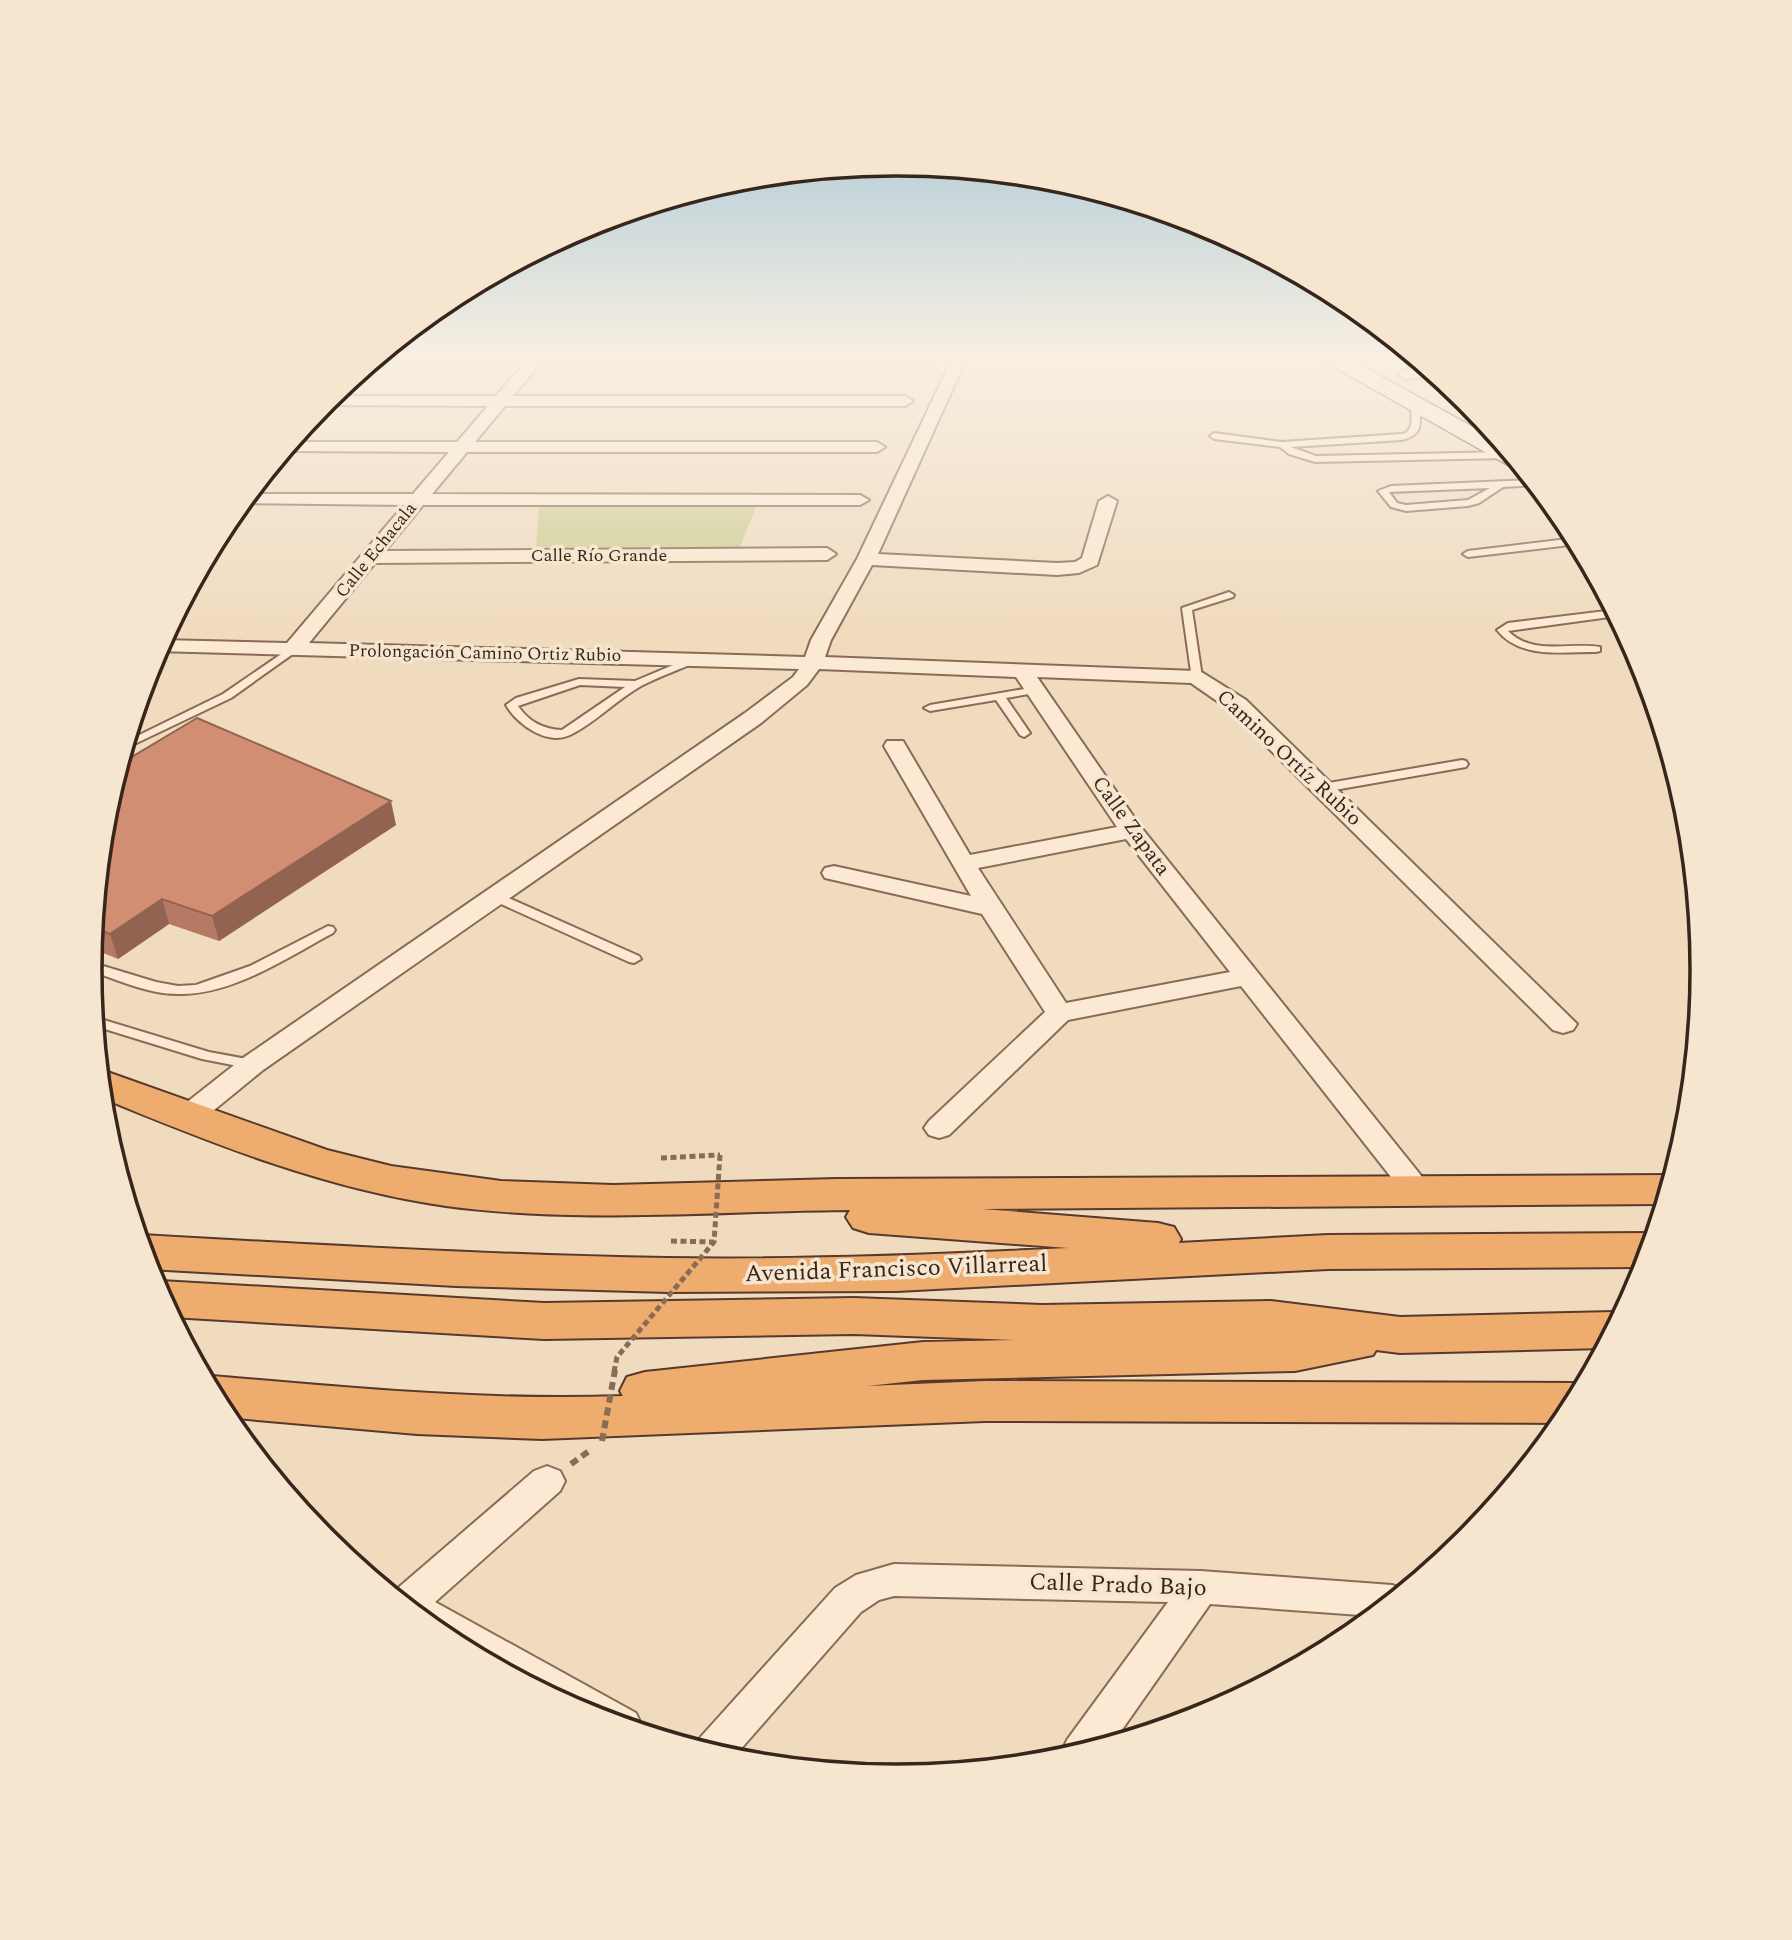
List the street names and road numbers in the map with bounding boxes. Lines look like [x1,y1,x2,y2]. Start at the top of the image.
street label: Calle Echacala [329,496,423,604]
street label: Calle Río Grande [531,542,667,569]
street label: Prolongación Camino Ortiz Rubio [348,637,622,669]
street label: Camino Ortíz Rubio [1209,682,1369,834]
street label: Calle Zapata [1084,769,1179,883]
street label: Avenida Francisco Villarreal [744,1246,1048,1292]
street label: Calle Prado Bajo [1029,1564,1207,1606]

